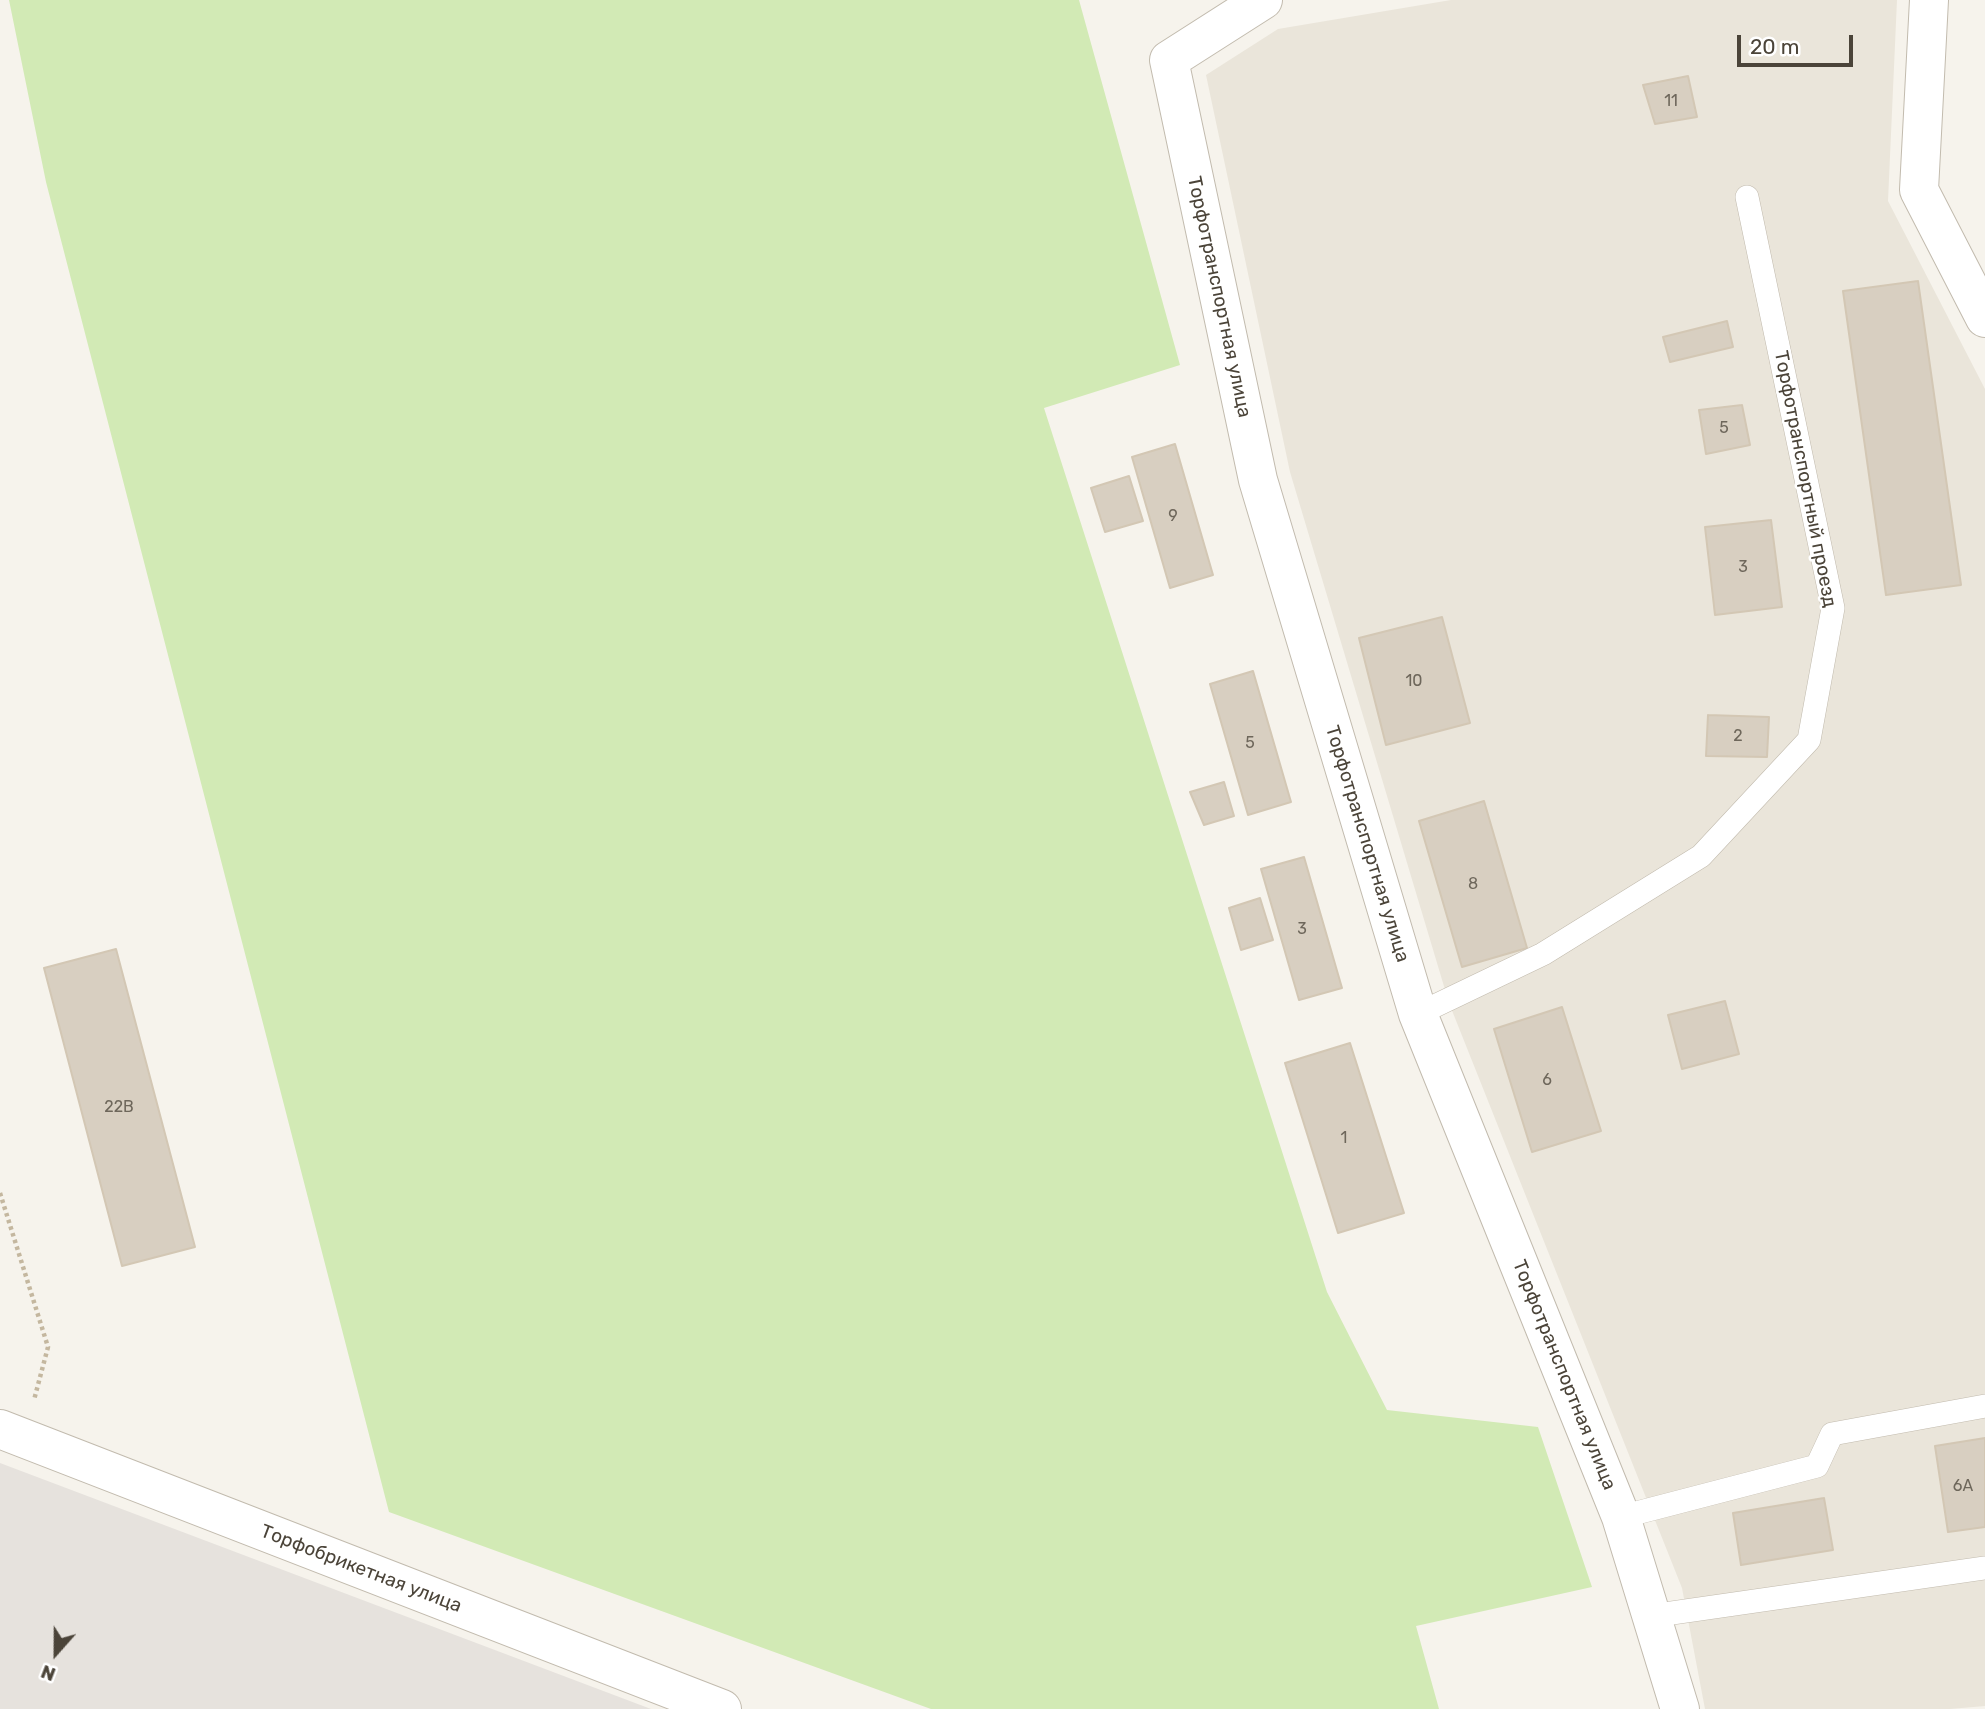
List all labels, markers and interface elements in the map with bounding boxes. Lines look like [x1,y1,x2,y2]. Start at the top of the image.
scale bar [1740,21,1856,65]
text: 20 m [1750,34,1799,59]
house number: 11 [1664,91,1678,111]
street label: Торфотранспортная улица [1182,174,1256,420]
street label: Торфотранспортный проезд [1769,349,1841,609]
house number: 5 [1719,418,1729,438]
house number: 9 [1168,506,1178,526]
house number: 3 [1738,557,1748,577]
house number: 10 [1405,671,1423,691]
street label: Торфотранспортная улица [1320,723,1414,965]
house number: 2 [1733,726,1743,746]
house number: 5 [1245,733,1255,753]
house number: 8 [1468,874,1478,894]
house number: 3 [1297,919,1307,939]
house number: 6 [1542,1070,1552,1090]
house number: 22В [104,1097,134,1117]
house number: 1 [1341,1128,1347,1148]
street label: Торфотранспортная улица [1507,1257,1621,1493]
house number: 6А [1953,1476,1973,1496]
street label: Торфобрикетная улица [257,1520,465,1618]
north arrow [21,1618,91,1688]
text: N [38,1660,59,1686]

